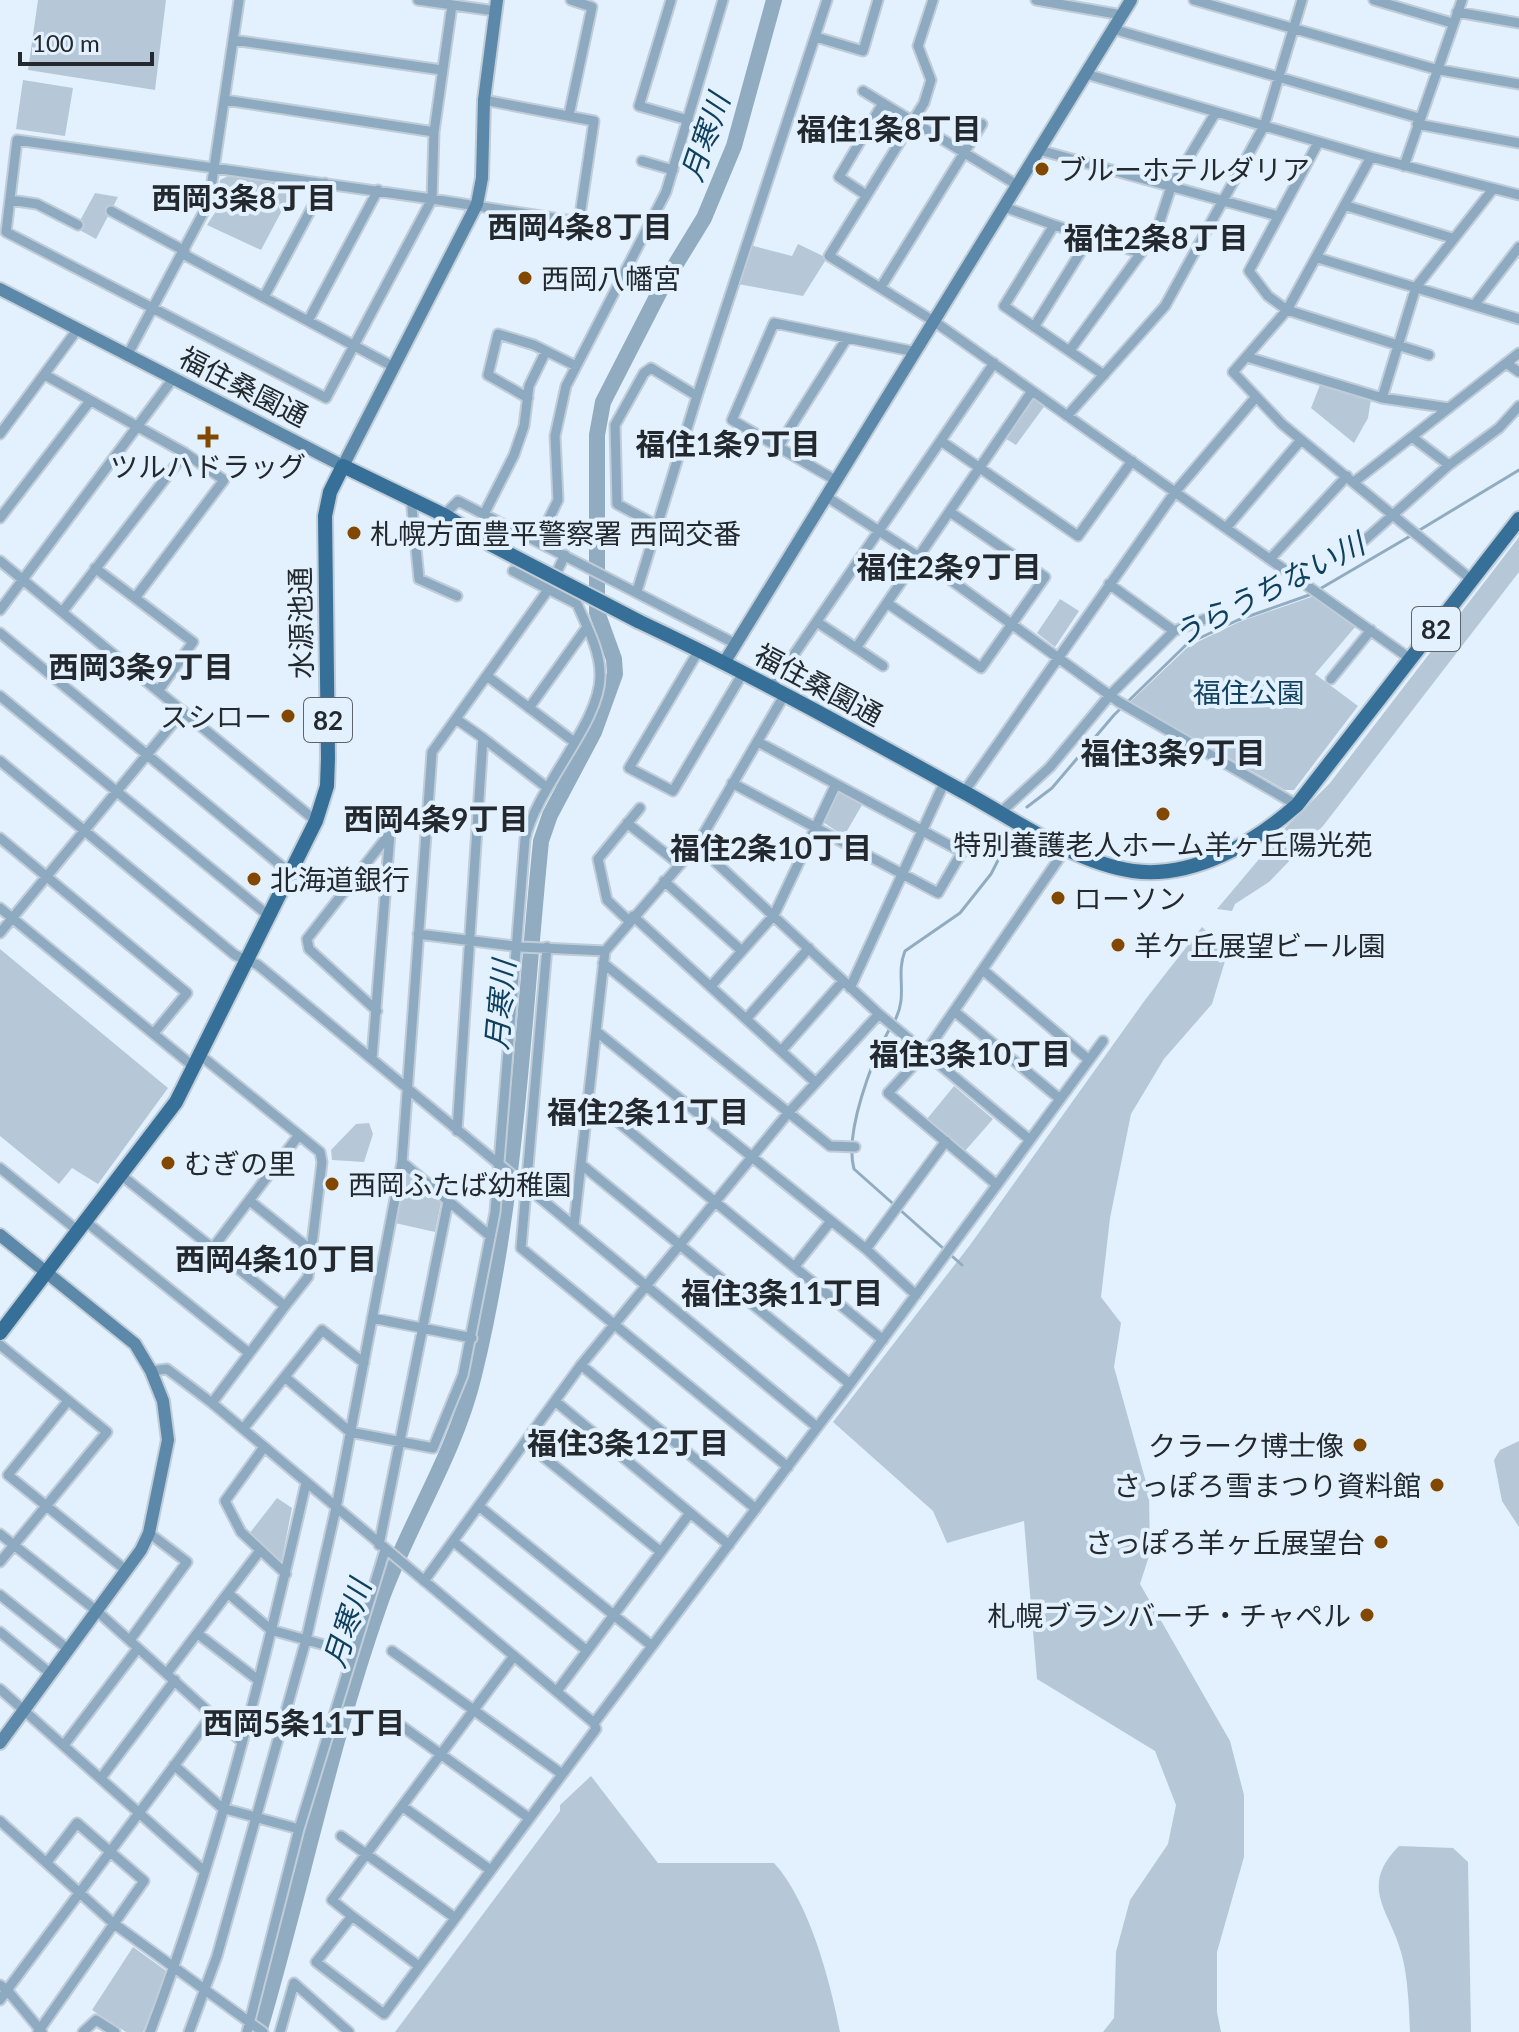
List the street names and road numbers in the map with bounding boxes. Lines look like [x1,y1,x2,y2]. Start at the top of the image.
street label: 福住桑園通 [174,339,314,433]
street label: 水源池通 [282,567,318,679]
road number: 82 [1412,607,1460,651]
street label: 福住桑園通 [749,636,889,732]
road number: 82 [304,698,352,742]

